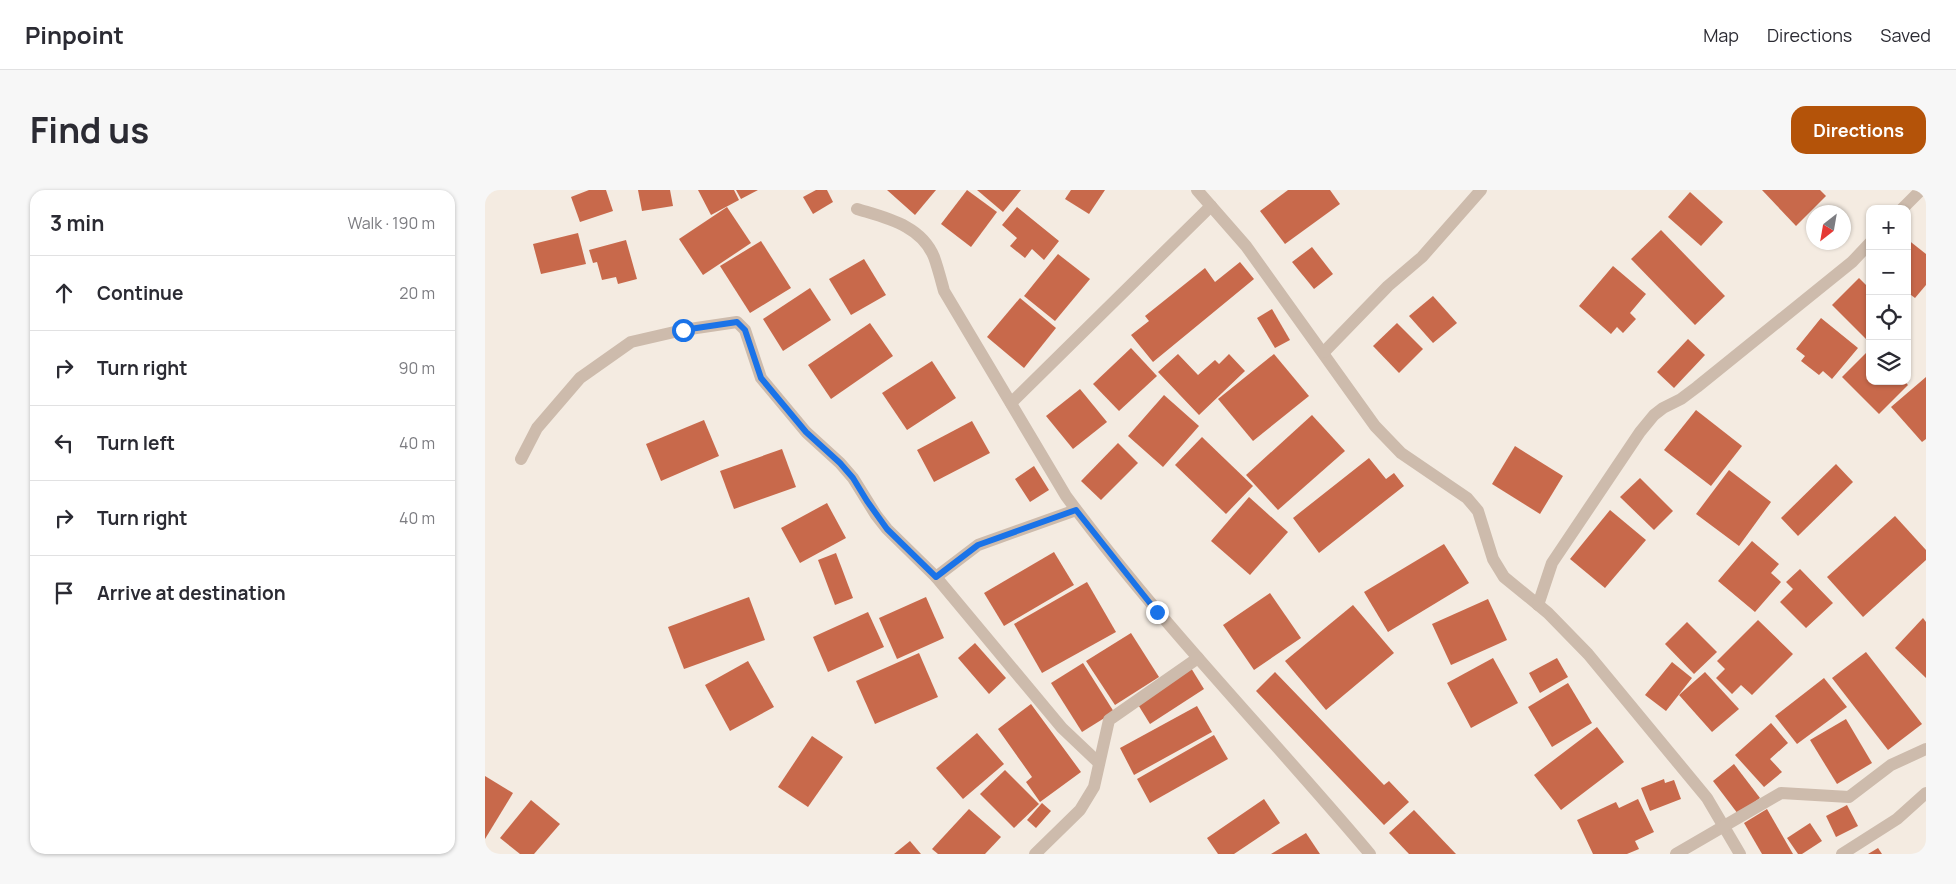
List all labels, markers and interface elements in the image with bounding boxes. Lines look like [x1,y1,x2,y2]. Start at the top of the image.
text: Pinpoint [25,18,124,51]
text: Map [1703,23,1739,47]
text: Directions [1767,23,1852,47]
text: Saved [1880,23,1931,47]
text: Find us [30,106,149,154]
button: Directions [1791,106,1926,154]
north arrow [1806,205,1851,250]
map controls [1866,205,1911,385]
button: + [1866,205,1911,250]
text: 3 min [50,209,104,237]
text: Walk · 190 m [347,212,435,234]
button: − [1866,250,1911,295]
icon: ahead [50,279,78,307]
text: Continue [97,280,183,306]
text: 20 m [399,282,435,304]
button: locate [1866,295,1911,340]
route start [672,319,695,342]
button: layers [1866,340,1911,385]
icon: right [50,354,78,382]
text: Turn right [97,355,187,381]
text: 90 m [399,357,435,379]
icon: left [50,429,78,457]
text: Turn left [97,430,175,456]
text: 40 m [399,432,435,454]
icon: right [50,504,78,532]
text: Turn right [97,505,187,531]
text: 40 m [399,507,435,529]
icon: arrive [50,579,78,607]
text: Arrive at destination [97,580,286,606]
route end [1146,601,1169,624]

